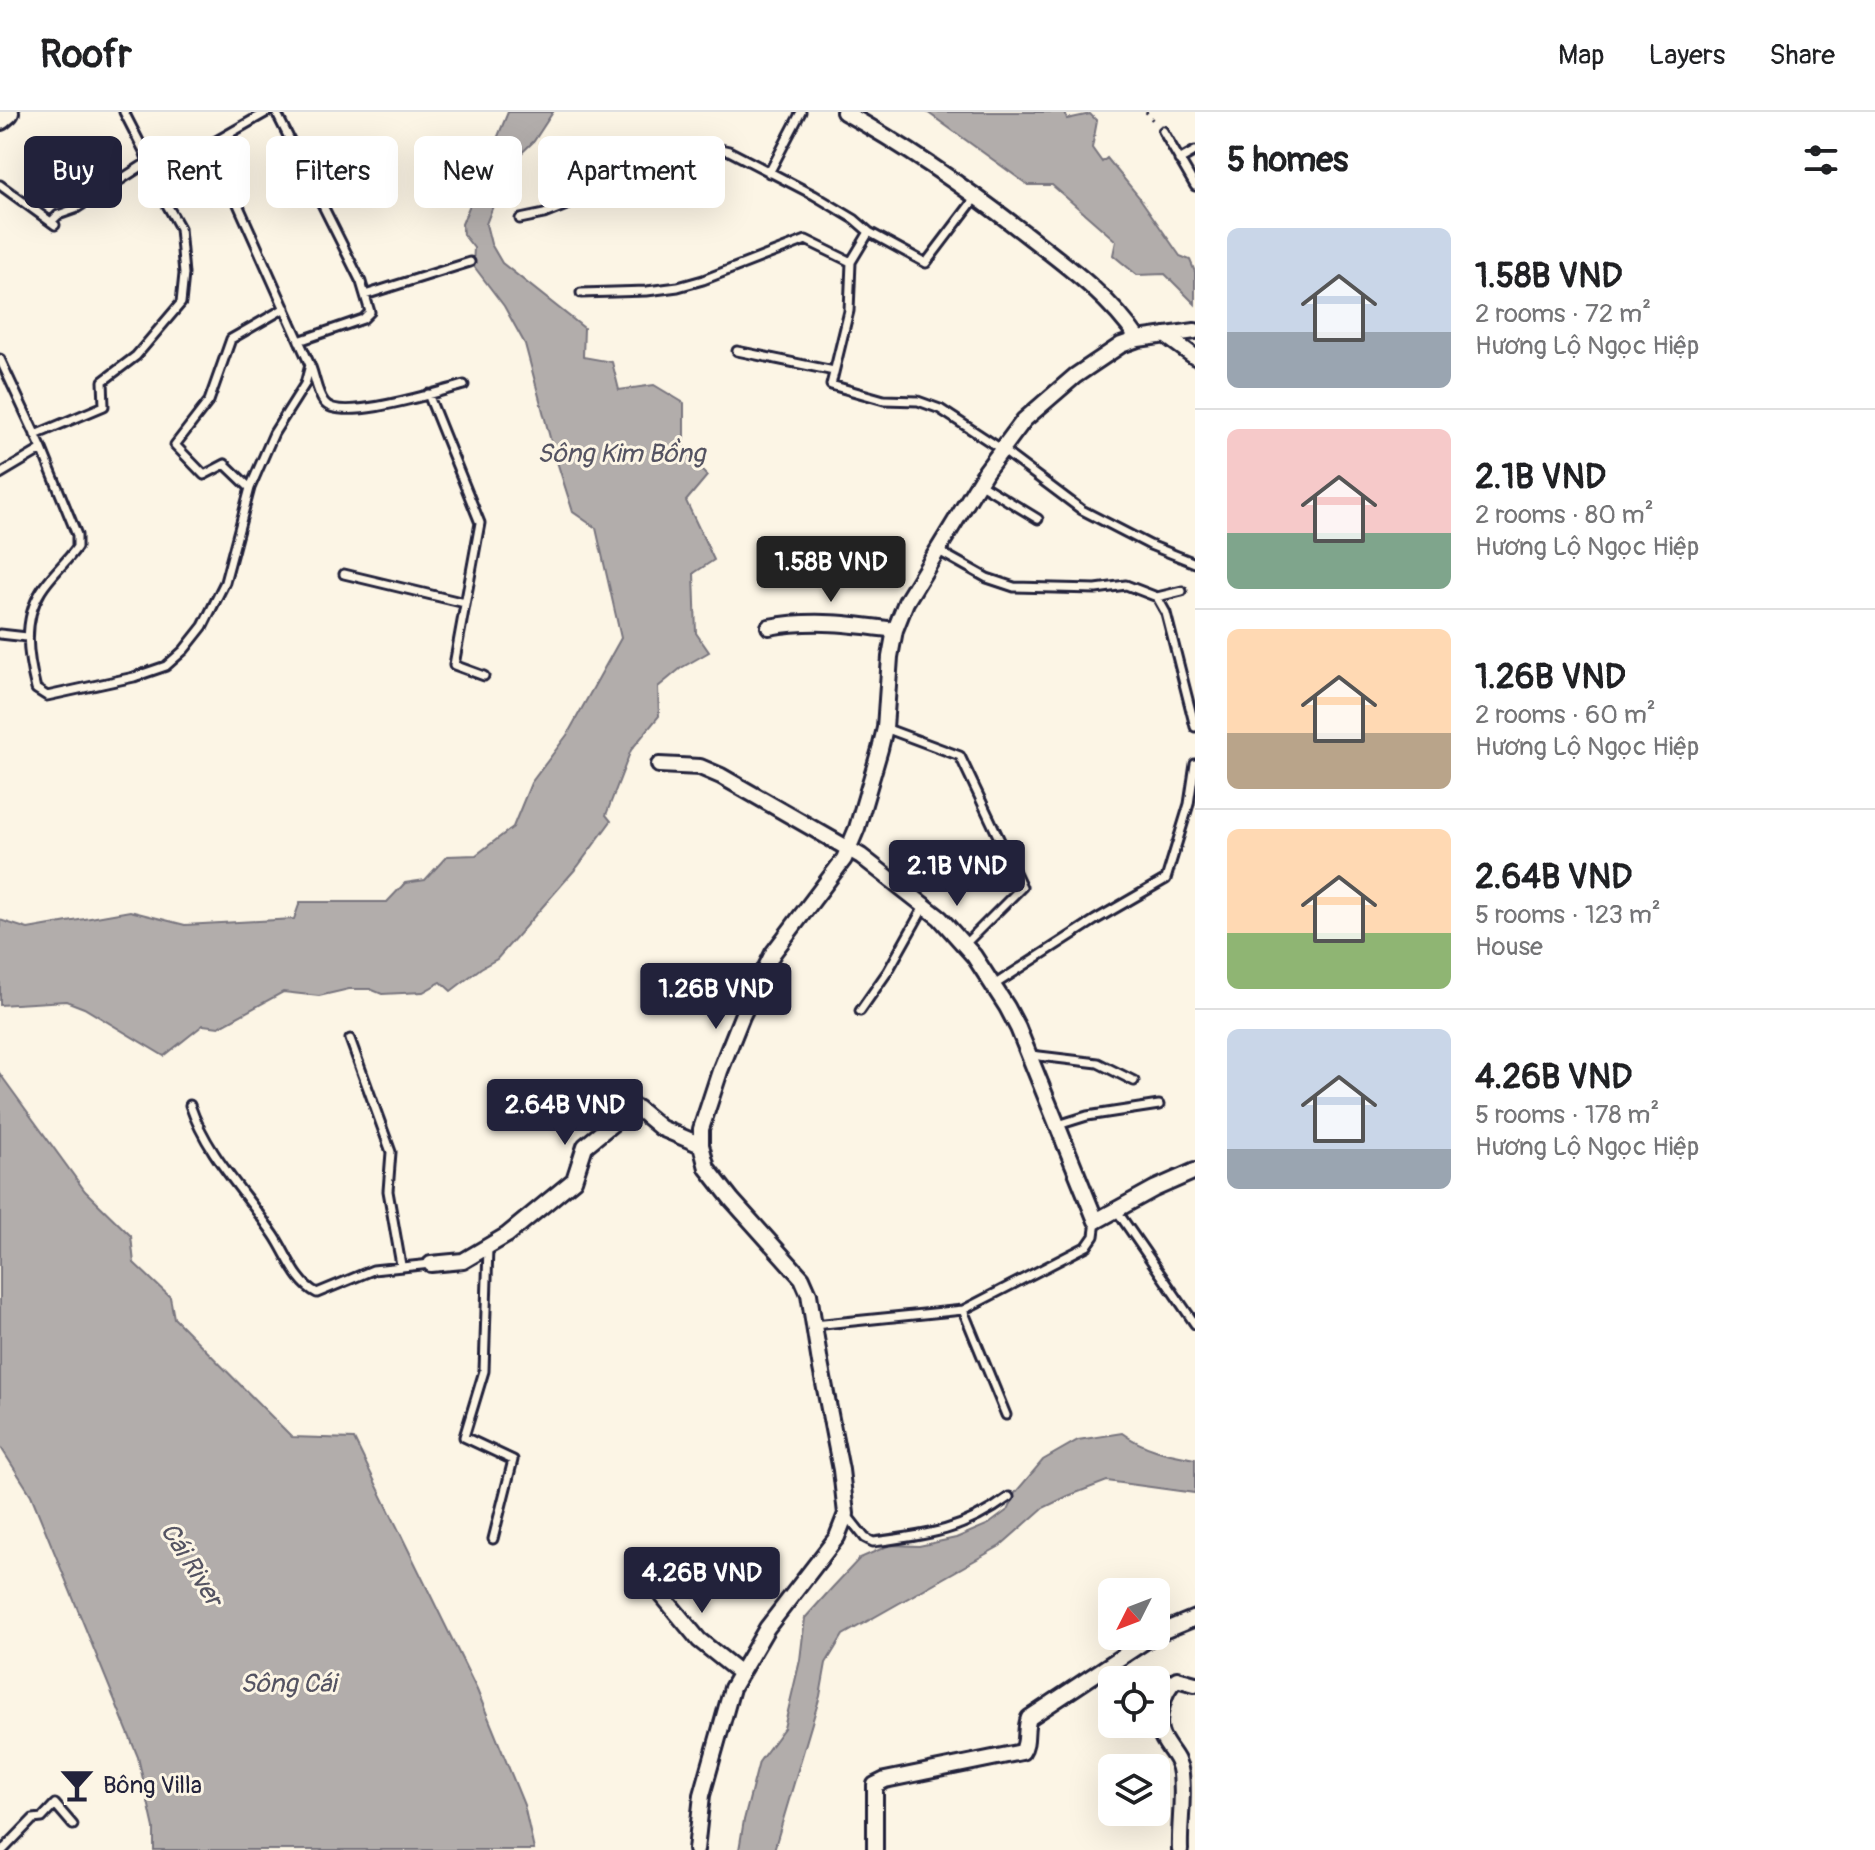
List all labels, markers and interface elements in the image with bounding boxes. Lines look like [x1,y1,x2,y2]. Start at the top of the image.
text: Roofr [40,31,132,79]
text: Map [1558,38,1604,73]
text: Layers [1648,38,1725,73]
text: Share [1769,38,1835,73]
chip: Buy [24,136,122,208]
chip: Rent [138,136,250,208]
chip: Filters [266,136,398,208]
chip: New [414,136,522,208]
chip: Apartment [538,136,725,208]
icon: filters [1799,138,1843,182]
text: 5 homes [1227,139,1348,182]
text: 1.58B VND [1475,255,1623,298]
icon: home [1291,260,1387,356]
text: 2 rooms · 72 m² [1475,298,1651,330]
text: Hương Lộ Ngọc Hiệp [1475,330,1699,362]
water label: Sông Kim Bồng [537,438,707,470]
text: 2.1B VND [1475,456,1606,499]
icon: home [1291,461,1387,557]
text: 2 rooms · 80 m² [1475,499,1654,531]
text: Hương Lộ Ngọc Hiệp [1475,531,1699,563]
pin: 1.58B VND [739,536,923,604]
text: 1.58B VND [775,546,887,578]
text: 1.26B VND [1475,656,1626,699]
icon: home [1291,661,1387,757]
text: 2 rooms · 60 m² [1475,699,1656,731]
text: Hương Lộ Ngọc Hiệp [1475,731,1699,763]
pin: 2.1B VND [874,840,1040,908]
text: 2.1B VND [907,850,1007,882]
text: 2.64B VND [1475,856,1632,899]
icon: home [1291,861,1387,957]
text: 5 rooms · 123 m² [1475,899,1661,931]
text: House [1475,931,1543,963]
pin: 1.26B VND [624,963,808,1031]
text: 1.26B VND [658,973,774,1005]
text: 4.26B VND [1475,1056,1632,1099]
icon: home [1291,1061,1387,1157]
pin: 2.64B VND [473,1079,657,1147]
text: 2.64B VND [505,1089,625,1121]
text: 5 rooms · 178 m² [1475,1099,1659,1131]
text: Hương Lộ Ngọc Hiệp [1475,1131,1699,1163]
water label: Cái River [153,1517,231,1615]
pin: 4.26B VND [610,1547,794,1615]
text: 4.26B VND [642,1557,762,1589]
north arrow [1098,1578,1170,1650]
map controls [1098,1578,1170,1826]
button: locate [1098,1666,1170,1738]
water label: Sông Cái [240,1668,340,1700]
button: layers [1098,1754,1170,1826]
bar icon: Bông Villa [58,1766,96,1804]
place label: Bông Villa [103,1771,202,1800]

